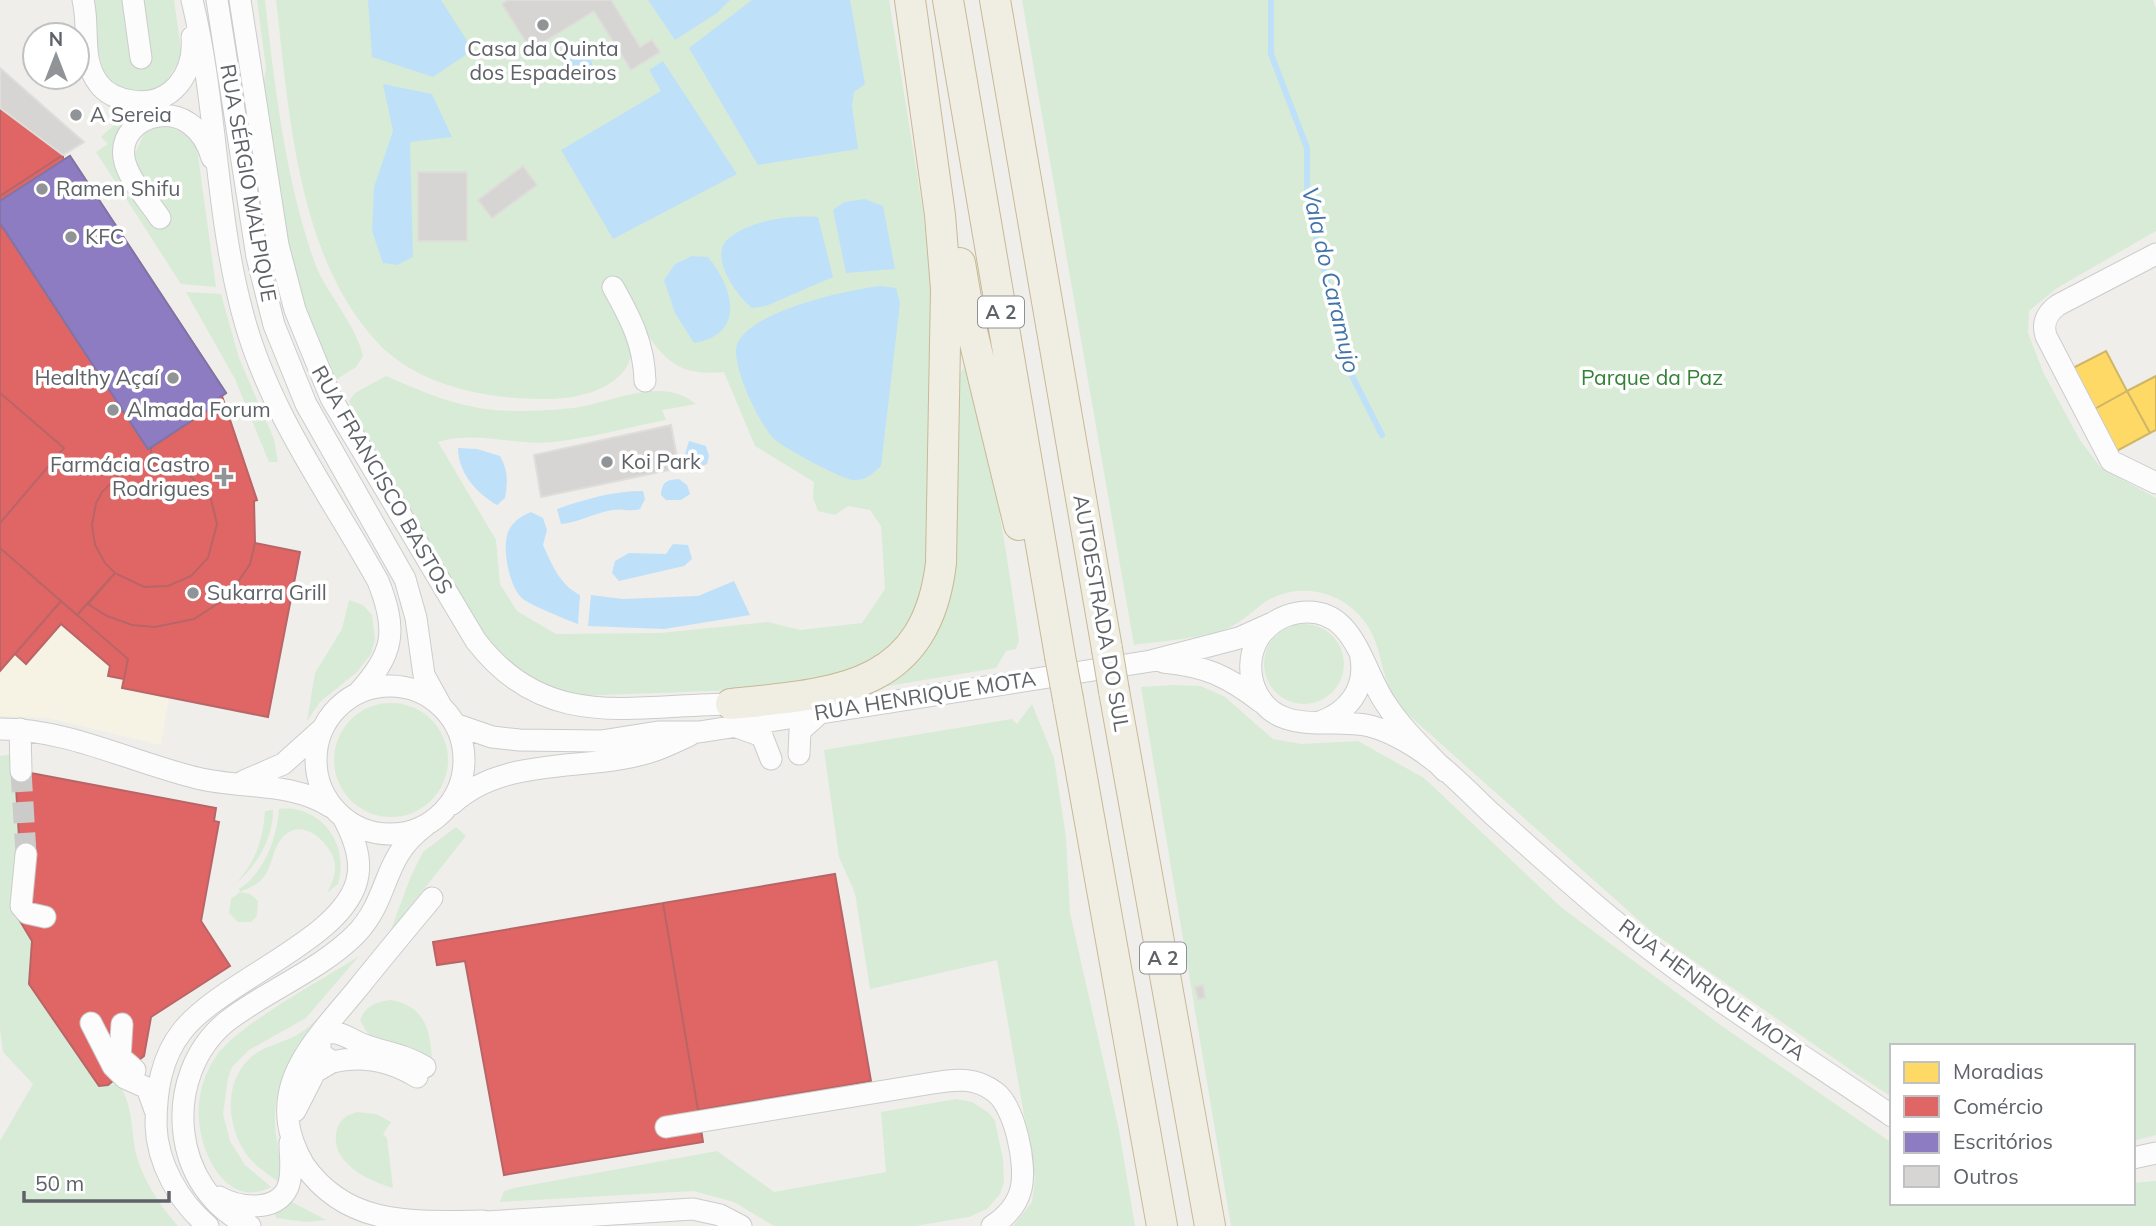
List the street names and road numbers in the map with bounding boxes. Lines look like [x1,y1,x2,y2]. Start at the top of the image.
street label: RUA SÉRGIO MALPIQUE [215,62,283,304]
road number: A 2 [978,296,1024,328]
street label: RUA FRANCISCO BASTOS [307,361,459,598]
street label: AUTOESTRADA DO SUL [1068,493,1136,734]
street label: RUA HENRIQUE MOTA [812,665,1038,725]
street label: RUA HENRIQUE MOTA [1614,913,1811,1066]
road number: A 2 [1140,942,1186,974]

